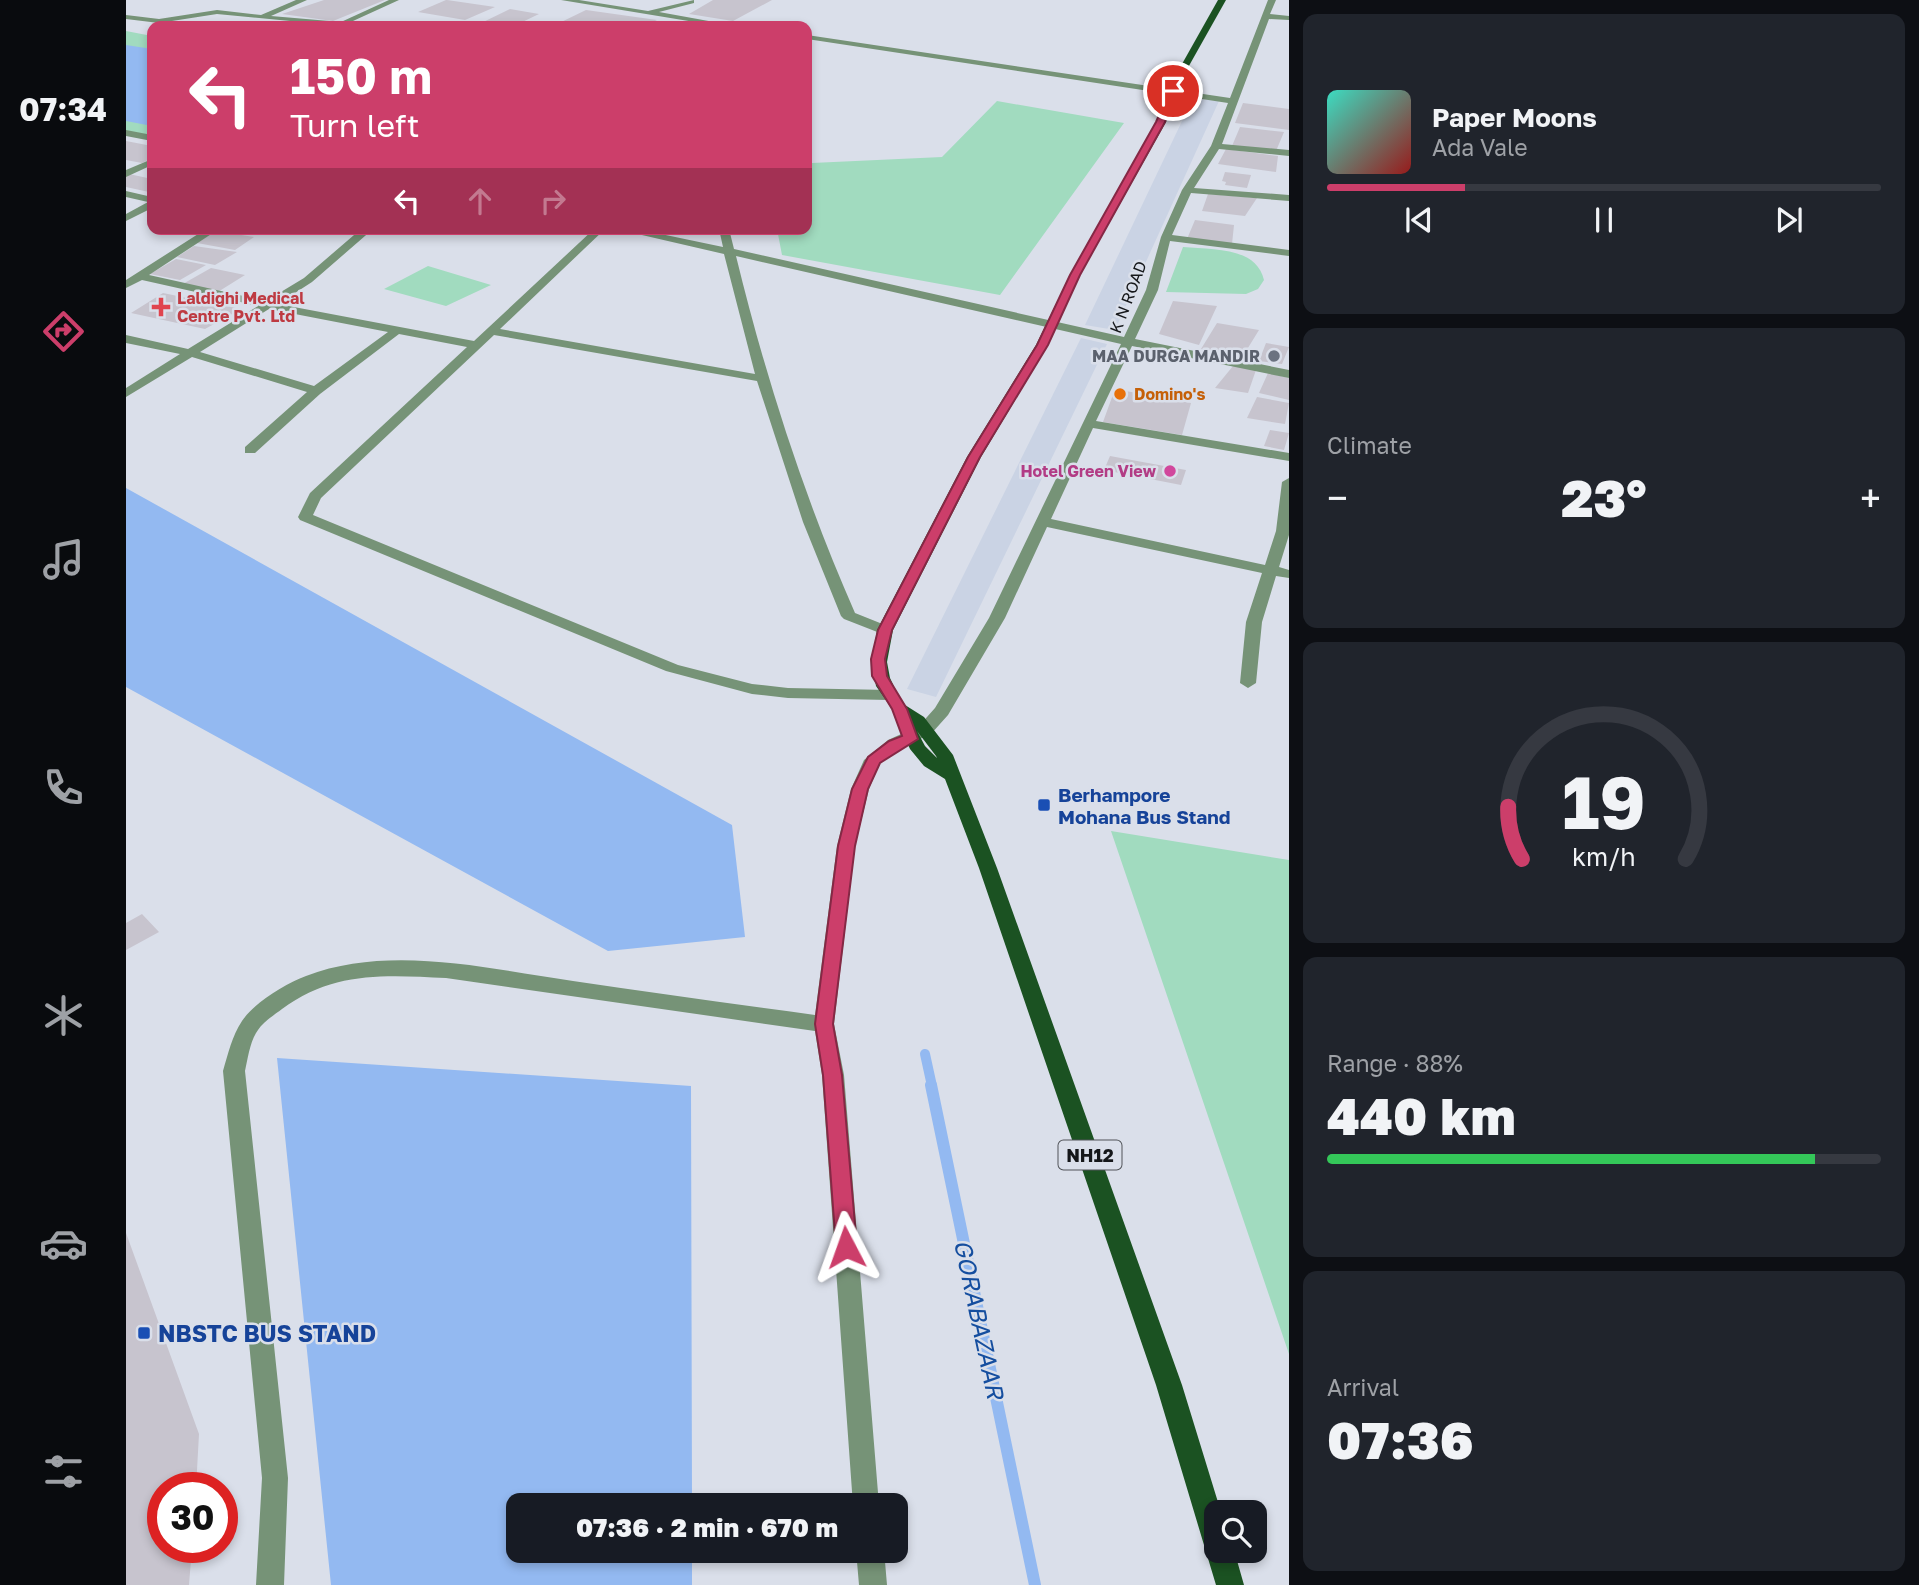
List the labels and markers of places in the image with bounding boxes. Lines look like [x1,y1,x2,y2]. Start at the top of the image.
pin [1143,61,1203,121]
place label: Laldighi Medical Centre Pvt. Ltd [177,288,305,326]
marker: Laldighi Medical Centre Pvt. Ltd [151,297,171,317]
place label: MAA DURGA MANDIR [1092,346,1260,366]
marker: MAA DURGA MANDIR [1266,348,1282,364]
place label: Domino's [1134,384,1205,404]
marker: Domino's [1112,386,1128,402]
place label: Hotel Green View [1020,461,1157,481]
marker: Hotel Green View [1162,463,1178,479]
place label: Berhampore Mohana Bus Stand [1058,783,1231,828]
marker: Berhampore Mohana Bus Stand [1036,797,1052,813]
place label: NBSTC BUS STAND [158,1319,376,1347]
marker: NBSTC BUS STAND [136,1325,152,1341]

